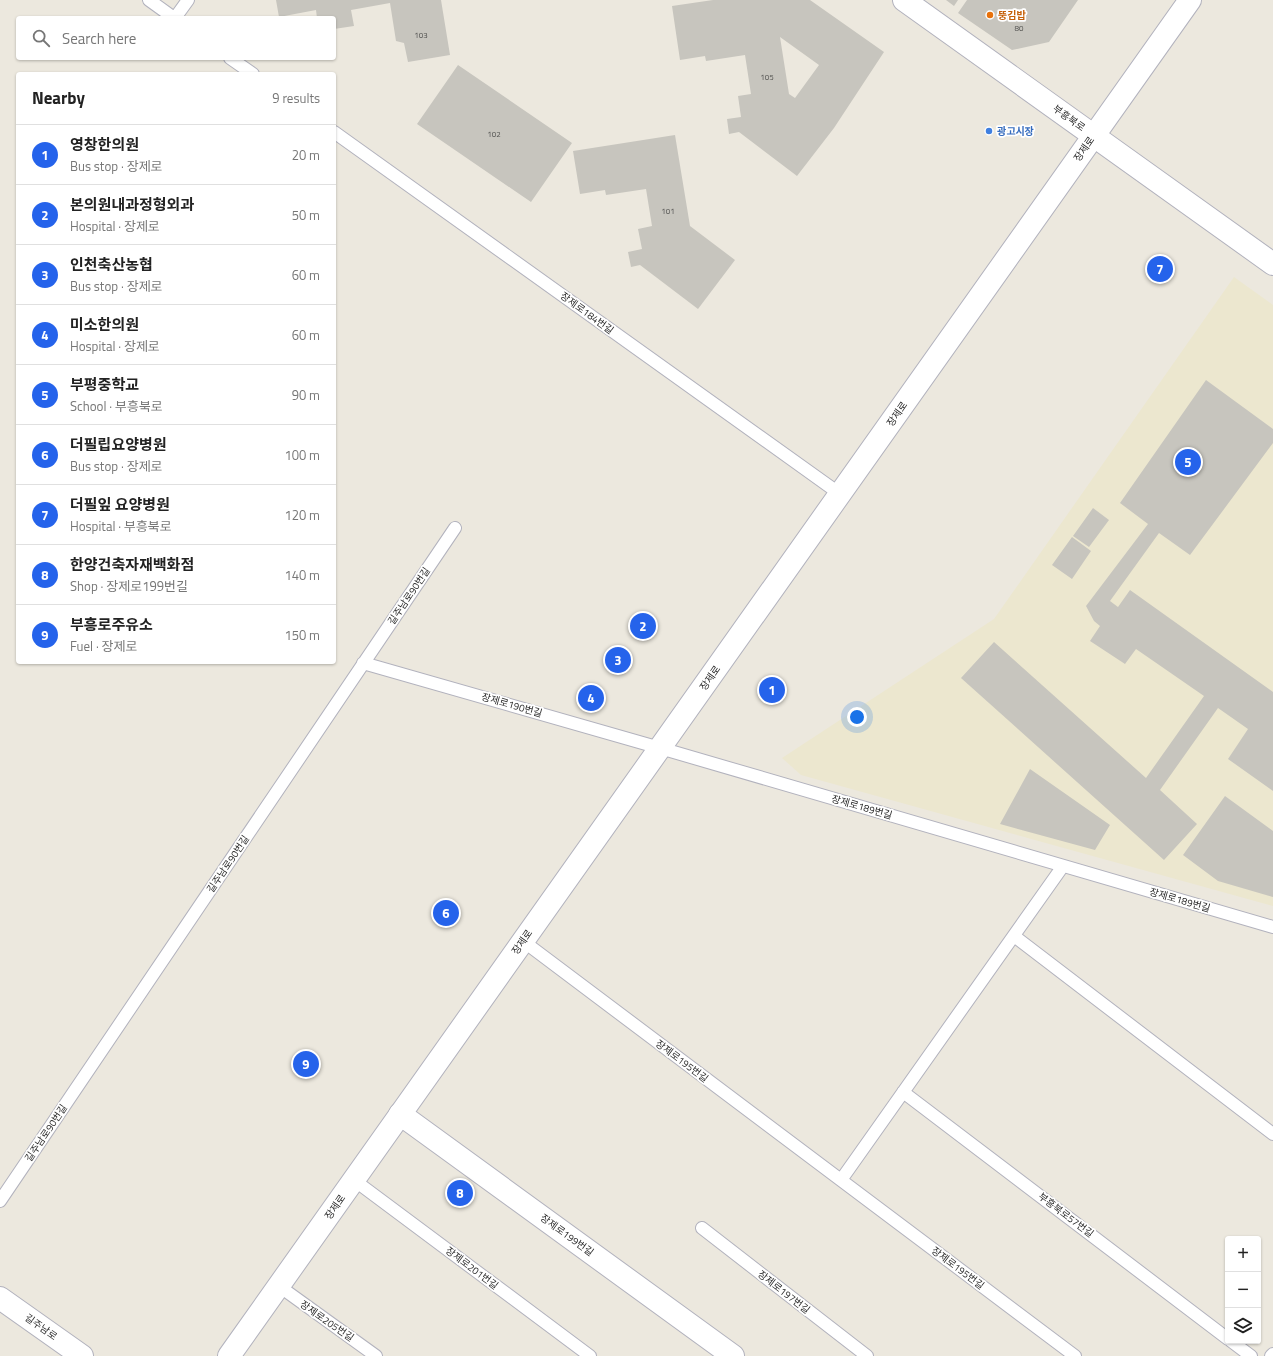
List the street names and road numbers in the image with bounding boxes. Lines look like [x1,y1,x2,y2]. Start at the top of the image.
street label: 부흥북로 [1050,101,1088,135]
street label: 장제로 [1070,133,1098,165]
street label: 장제로184번길 [557,288,617,338]
street label: 장제로 [883,398,911,430]
street label: 길주남로90번길 [384,564,434,628]
street label: 장제로 [696,662,724,694]
street label: 장제로190번길 [480,689,544,721]
street label: 장제로189번길 [830,791,894,823]
street label: 길주남로90번길 [203,832,253,896]
street label: 장제로189번길 [1148,884,1212,916]
street label: 장제로 [508,926,536,958]
street label: 장제로195번길 [652,1036,712,1086]
street label: 길주남로90번길 [21,1101,71,1165]
street label: 부흥북로57번길 [1035,1189,1097,1241]
street label: 장제로 [321,1191,349,1223]
street label: 장제로199번길 [537,1210,597,1260]
street label: 장제로201번길 [442,1243,502,1293]
street label: 장제로195번길 [928,1243,988,1293]
street label: 장제로197번길 [755,1267,813,1317]
street label: 장제로205번길 [297,1297,357,1345]
street label: 길주남로 [22,1310,60,1344]

